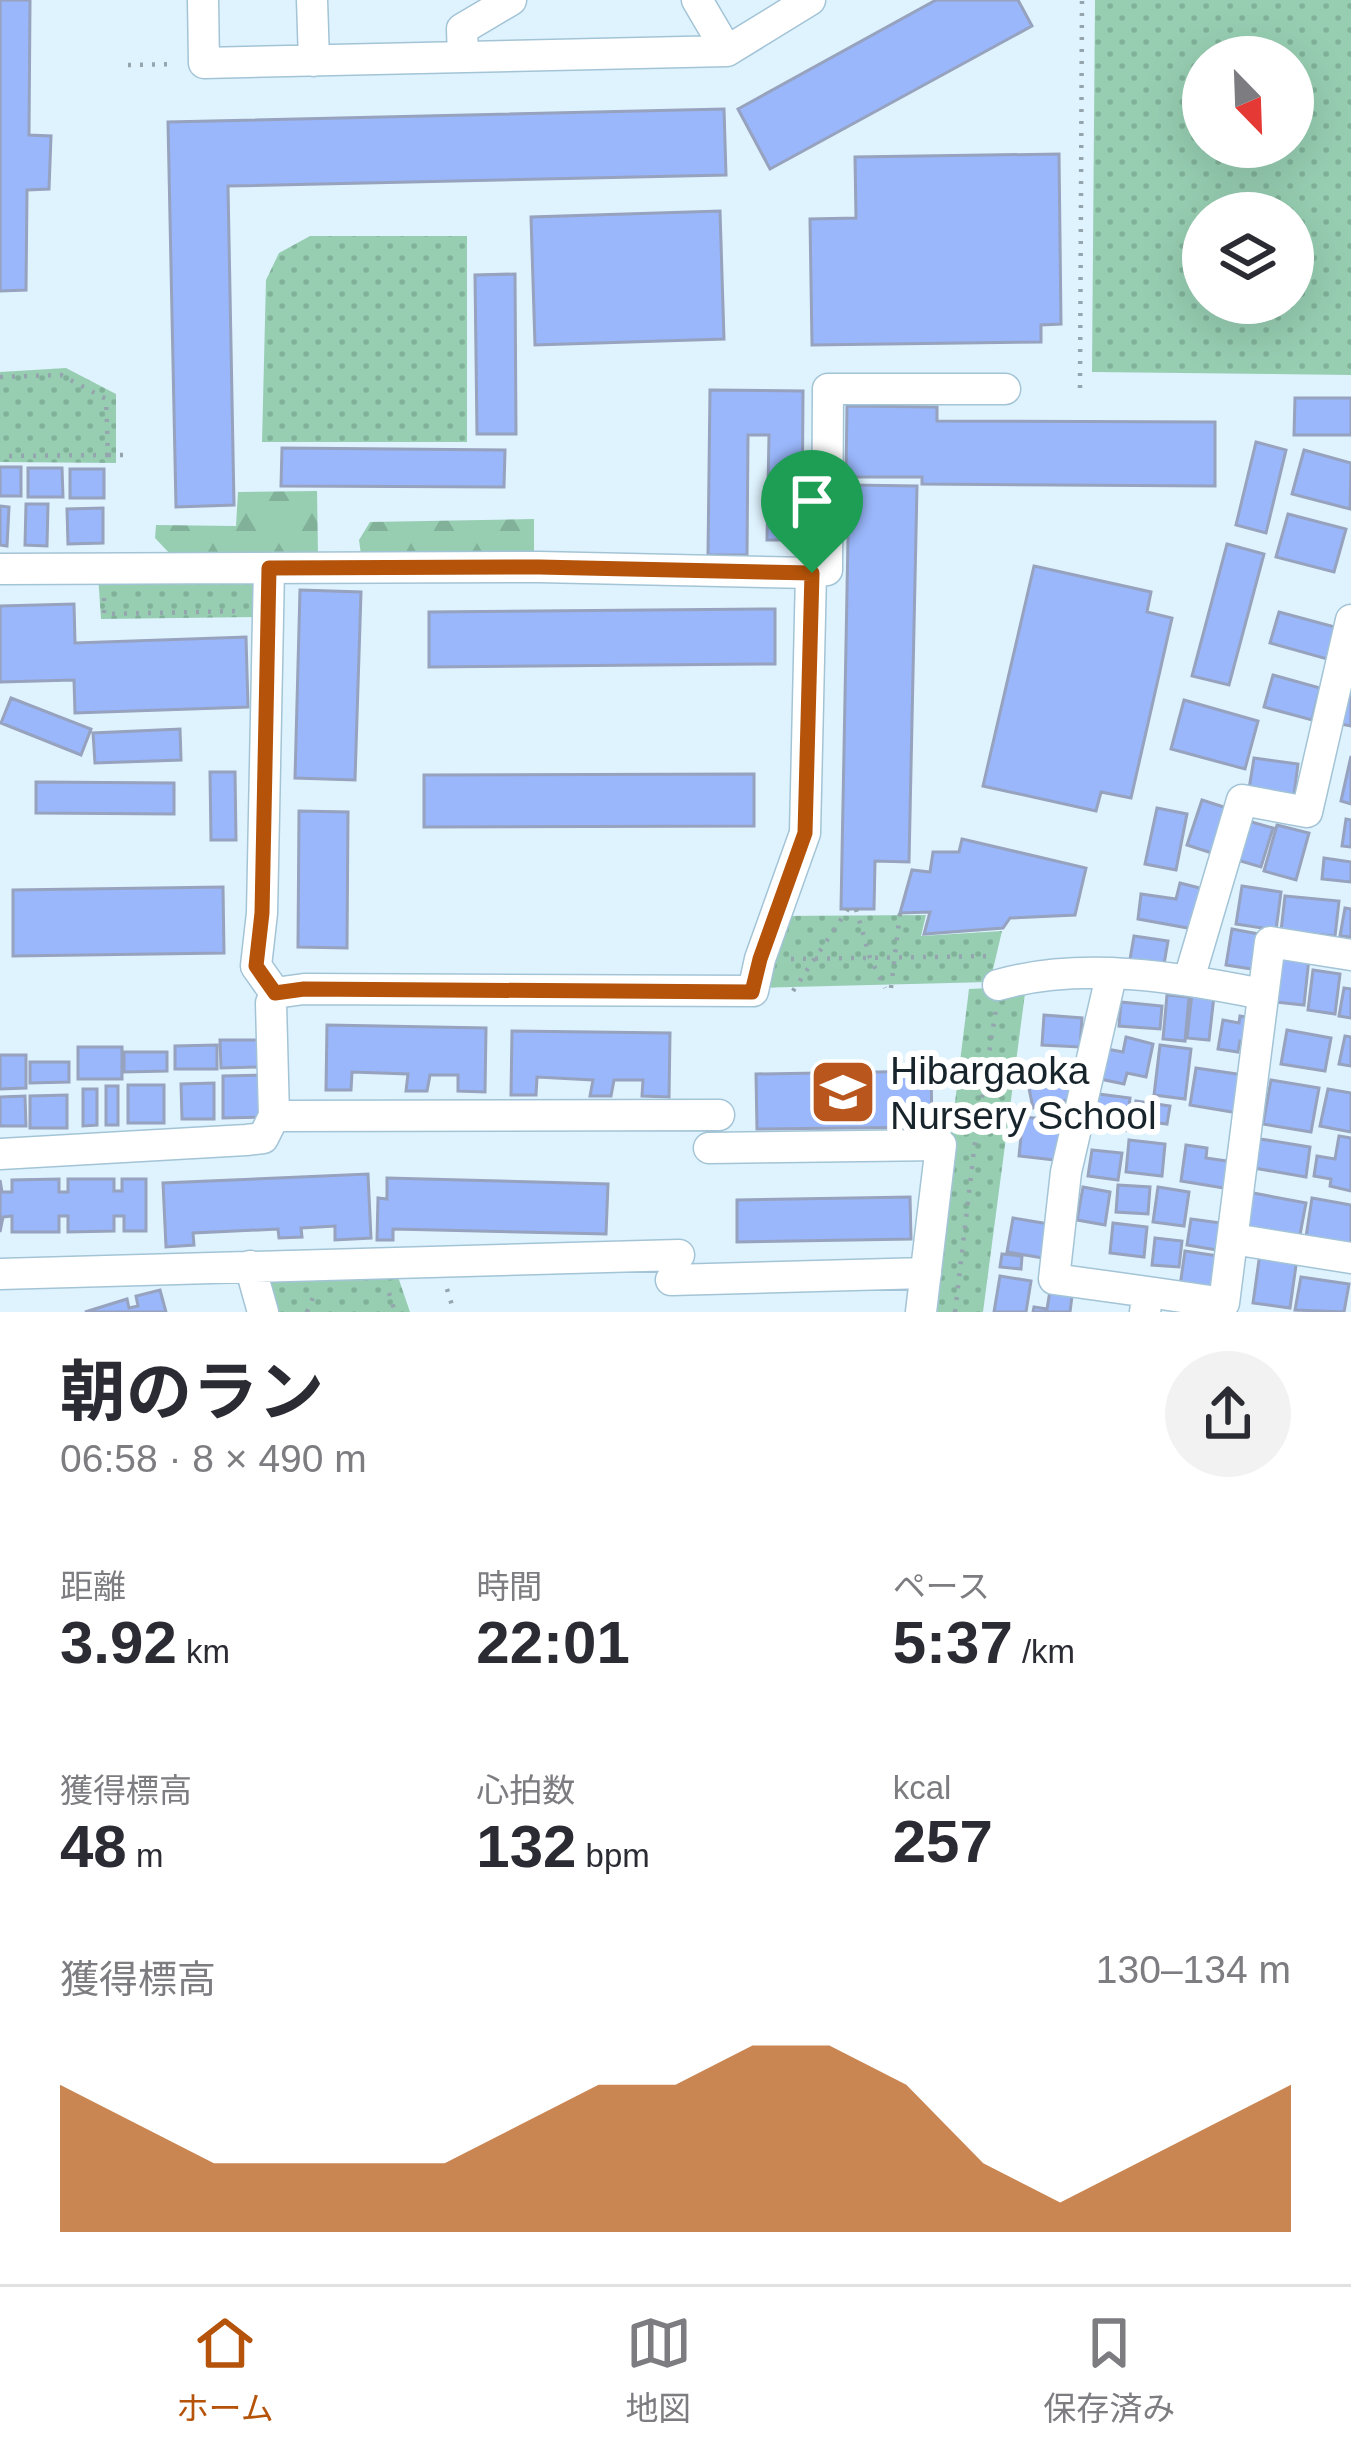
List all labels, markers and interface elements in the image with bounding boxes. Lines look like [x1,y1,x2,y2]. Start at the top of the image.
north arrow [1182,36,1314,168]
map controls [1182,36,1314,324]
button: layers [1182,192,1314,324]
pin [761,450,863,573]
icon: arrive [779,468,845,534]
place label: Hibargaoka Nursery School [890,1049,1157,1137]
school or university icon: Hibargaoka Nursery School [808,1057,878,1127]
button: share [1165,1351,1291,1477]
text: 朝のラン [60,1355,324,1429]
text: 06:58 · 8 × 490 m [60,1437,367,1480]
text: 距離 [60,1568,126,1605]
text: 時間 [476,1568,542,1605]
text: ペース [893,1568,990,1605]
text: 3.92 [60,1609,177,1676]
text: 22:01 [476,1609,630,1676]
text: 5:37 [893,1609,1013,1676]
text: km [177,1633,230,1670]
text: /km [1013,1633,1075,1670]
text: kcal [893,1769,951,1806]
text: 獲得標高 [60,1772,192,1809]
text: 心拍数 [476,1772,575,1809]
text: 257 [893,1808,993,1875]
text: 48 [60,1813,127,1880]
text: 132 [476,1813,576,1880]
text: m [127,1837,163,1874]
text: bpm [576,1837,650,1874]
text: 130–134 m [1096,1948,1291,1991]
text: 獲得標高 [60,1958,216,2001]
tab: ホーム [176,2310,274,2430]
tab: 地図 [626,2310,692,2430]
tab: 保存済み [1043,2310,1175,2430]

